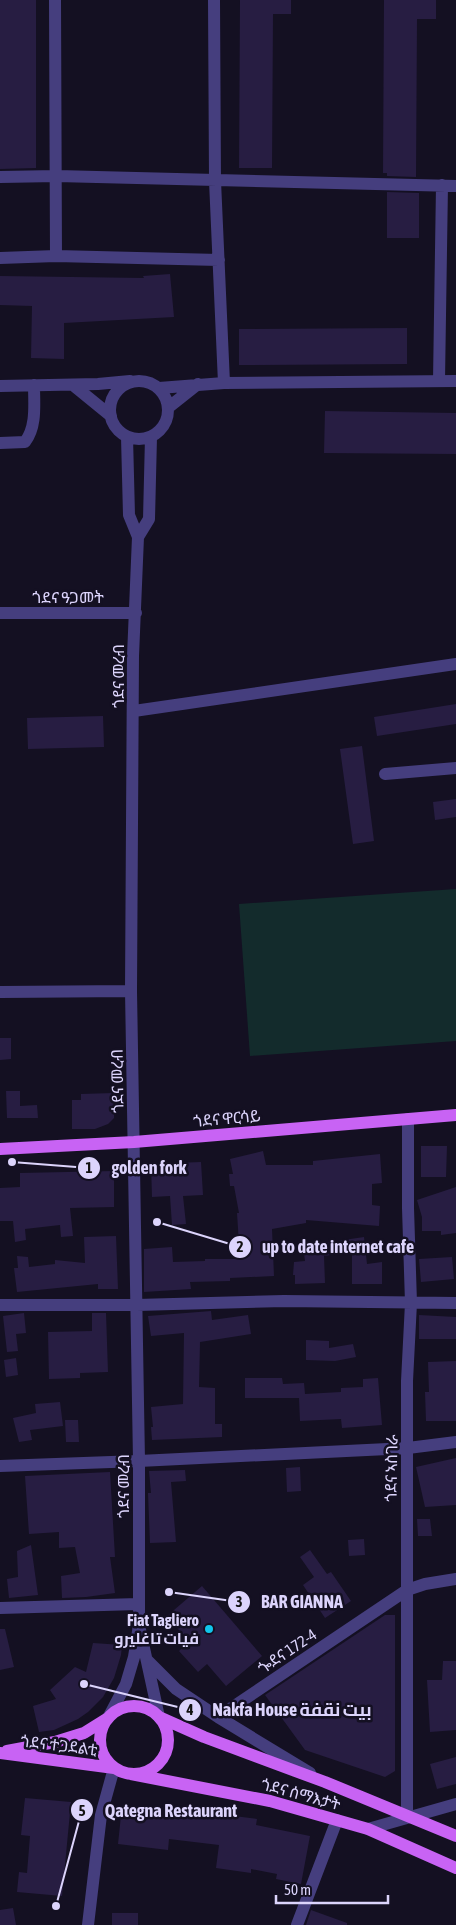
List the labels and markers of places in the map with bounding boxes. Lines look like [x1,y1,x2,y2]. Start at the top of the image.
callout: golden fork [76,1152,196,1185]
callout: up to date internet cafe [227,1230,424,1263]
callout: BAR GIANNA [226,1585,353,1618]
place label: Fiat Tagliero فيات تاغليرو [114,1611,199,1648]
marker: Fiat Tagliero فيات تاغليرو [203,1623,215,1635]
callout: Nakfa House بيت نقفة [177,1693,382,1726]
callout: Qategna Restaurant [69,1794,247,1827]

